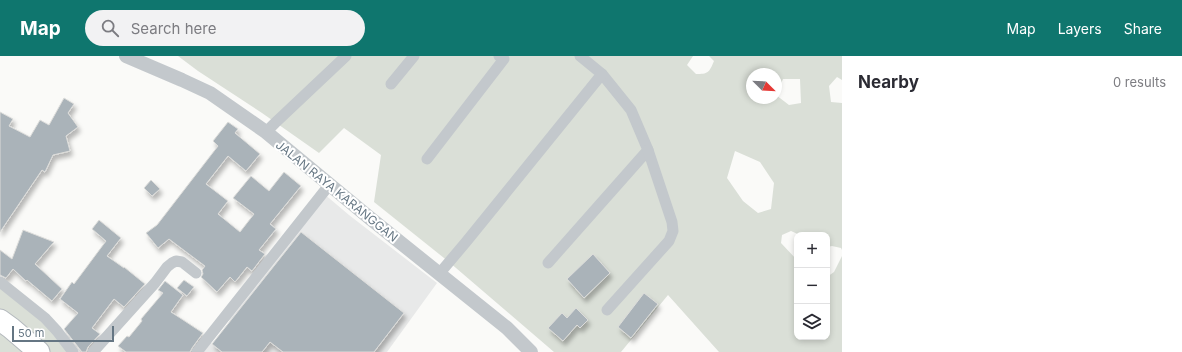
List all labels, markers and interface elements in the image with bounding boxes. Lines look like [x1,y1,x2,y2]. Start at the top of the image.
search box [85,10,365,46]
text: Map [20,17,61,40]
icon: search [99,17,121,39]
text: Search here [131,19,216,38]
text: Map [1007,20,1036,37]
text: Layers [1058,20,1102,37]
text: Share [1124,20,1162,37]
north arrow [746,68,782,104]
text: Nearby [858,72,919,92]
text: 0 results [1113,74,1166,90]
street label: JALAN RAYA KARANGGAN [273,137,401,245]
map controls [794,232,830,340]
button: + [794,232,830,268]
button: − [794,268,830,304]
button: layers [794,304,830,340]
scale bar [12,324,114,343]
text: 50 m [18,326,44,340]

